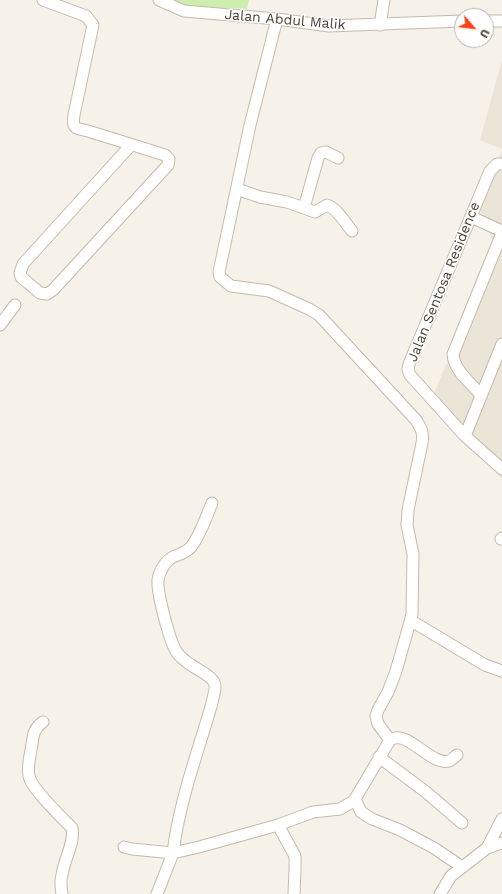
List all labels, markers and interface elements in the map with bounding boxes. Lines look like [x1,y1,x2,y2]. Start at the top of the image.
street label: Jalan Abdul Malik [224,6,346,34]
north arrow [454,8,494,48]
text: U [477,27,492,40]
street label: Jalan Sentosa Residence [404,200,484,364]

